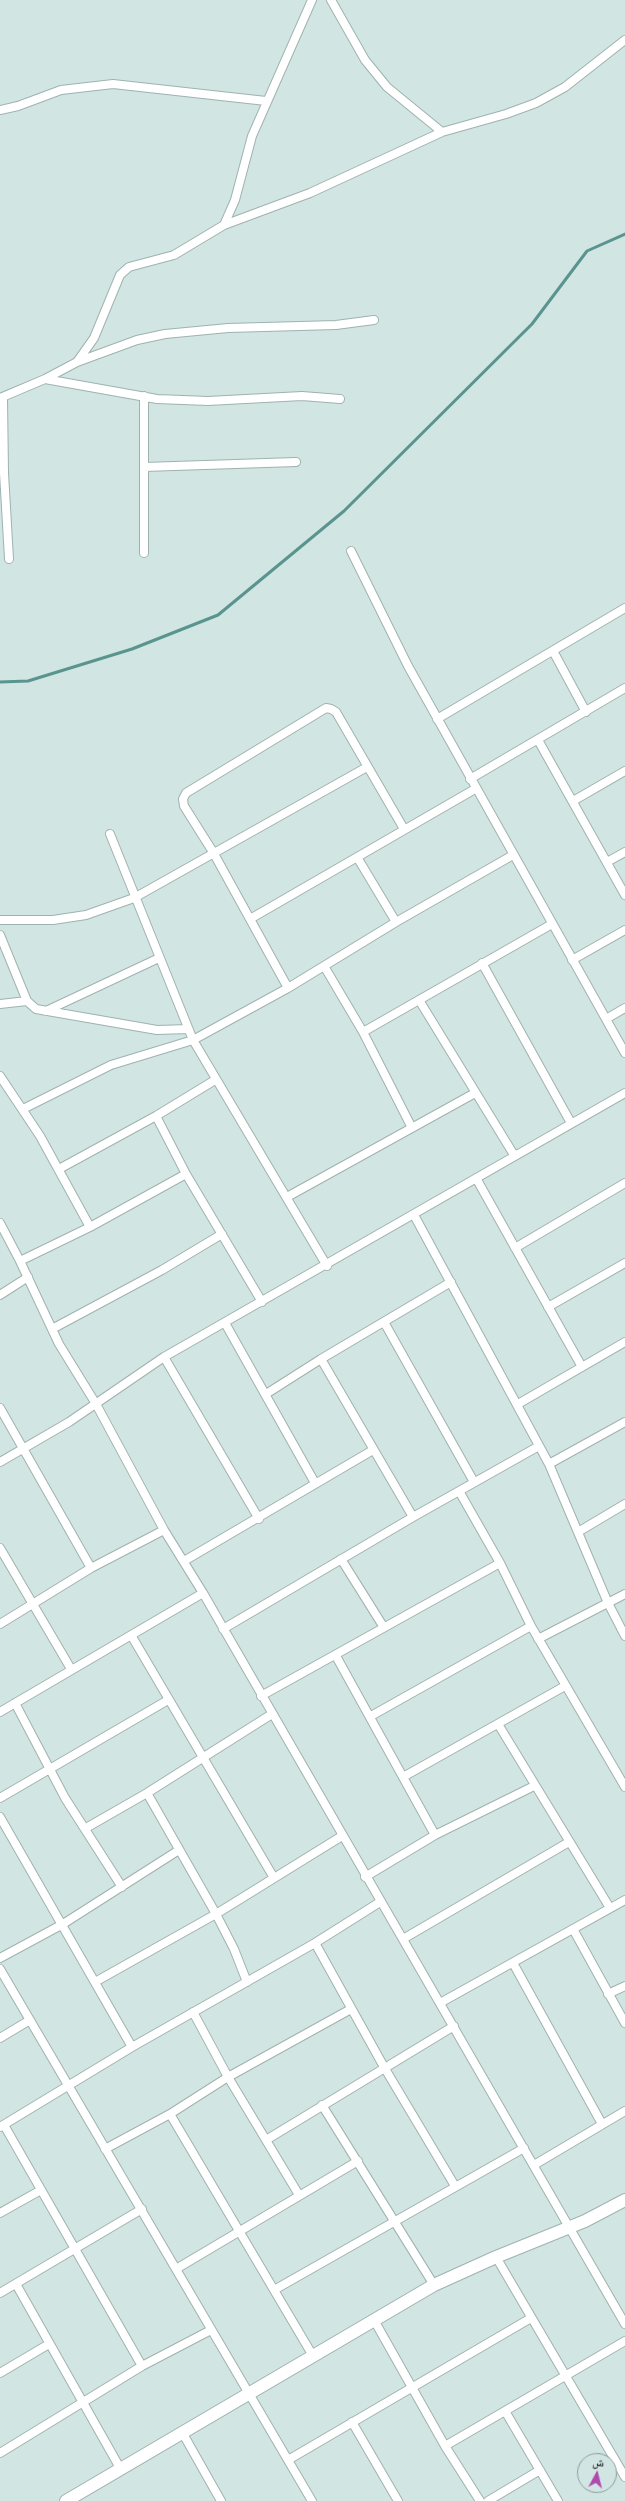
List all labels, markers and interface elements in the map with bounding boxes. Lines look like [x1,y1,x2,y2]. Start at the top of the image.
north arrow [577,2453,617,2493]
text: ش [592,2454,605,2469]

